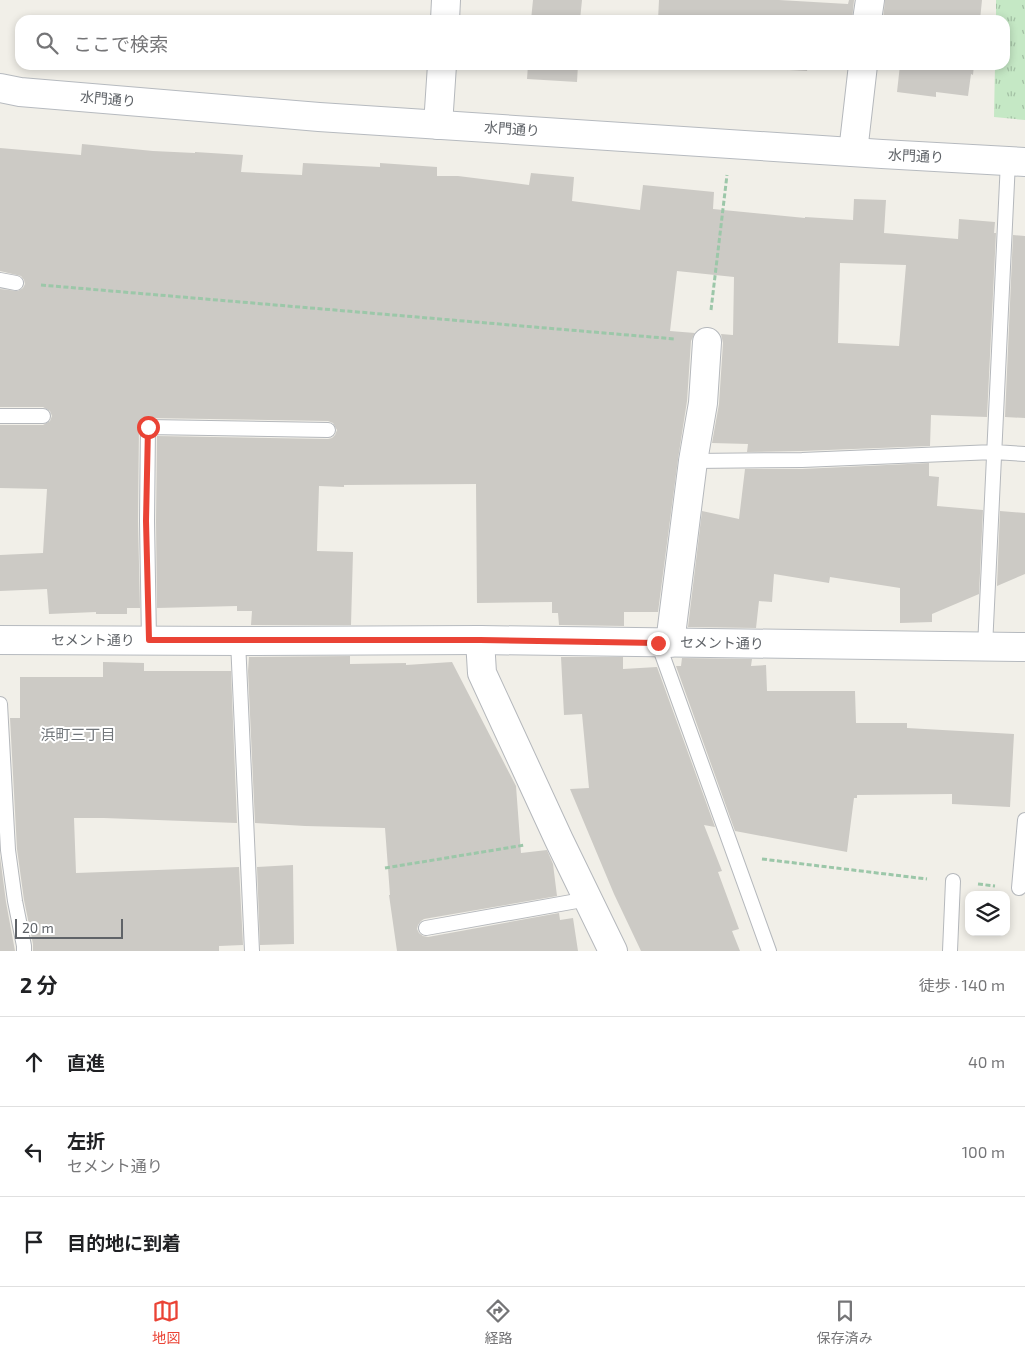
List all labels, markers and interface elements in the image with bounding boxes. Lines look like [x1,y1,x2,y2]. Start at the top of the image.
search box [15,15,1010,70]
icon: search [33,29,61,57]
text: ここで検索 [73,32,168,55]
street label: 水門通り [79,88,137,109]
street label: 水門通り [484,118,541,139]
street label: 水門通り [888,146,944,165]
route start [137,416,160,439]
street label: セメント通り [51,631,135,648]
route end [647,632,670,655]
street label: セメント通り [680,633,764,652]
district label: 浜町三丁目 [40,725,116,743]
map controls [965,891,1010,936]
button: layers [965,891,1010,936]
scale bar [15,916,122,939]
text: 20 m [22,919,54,936]
text: 2 分 [20,972,58,997]
text: 徒歩 · 140 m [919,975,1005,994]
icon: ahead [20,1048,48,1076]
text: 直進 [67,1051,105,1074]
text: 40 m [968,1052,1005,1071]
text: 左折 [67,1129,105,1152]
icon: left [20,1138,48,1166]
text: 100 m [962,1142,1005,1161]
text: セメント通り [67,1156,163,1175]
icon: arrive [20,1228,48,1256]
text: 目的地に到着 [67,1231,181,1254]
tab: 地図 [152,1297,180,1347]
tab: 経路 [484,1297,512,1347]
tab: 保存済み [817,1297,873,1347]

